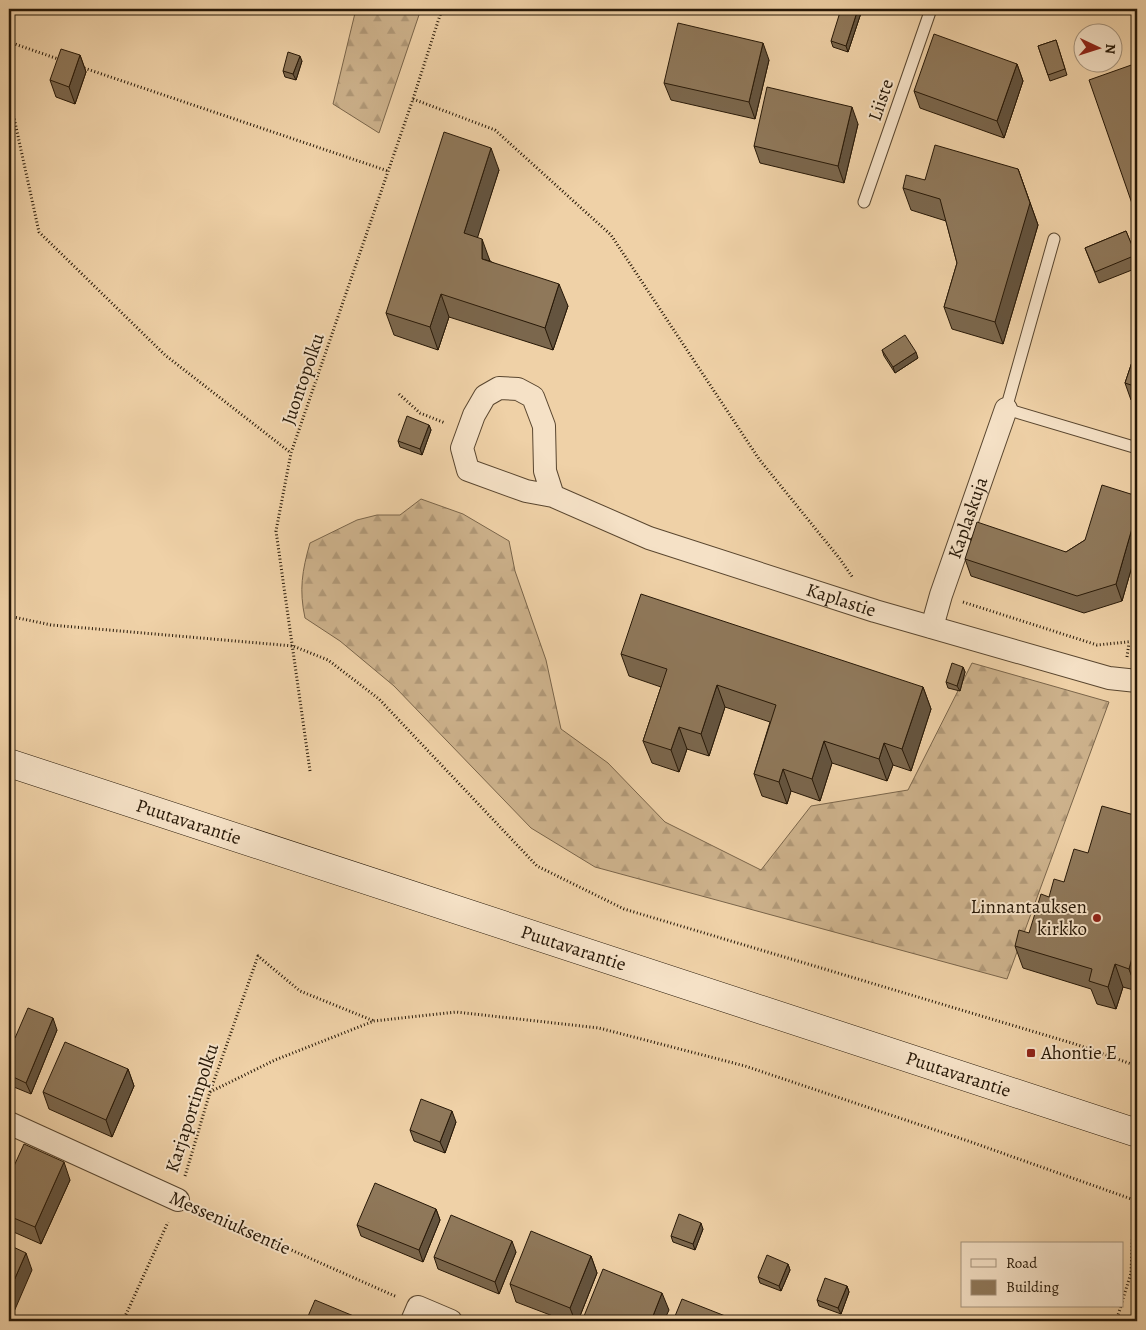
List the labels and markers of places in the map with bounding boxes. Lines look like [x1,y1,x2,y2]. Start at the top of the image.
place label: Linnantauksen kirkko [971,894,1087,942]
marker: Linnantauksen kirkko [1091,912,1103,924]
place label: Ahontie E [1040,1040,1117,1066]
marker: Ahontie E [1025,1047,1037,1059]

